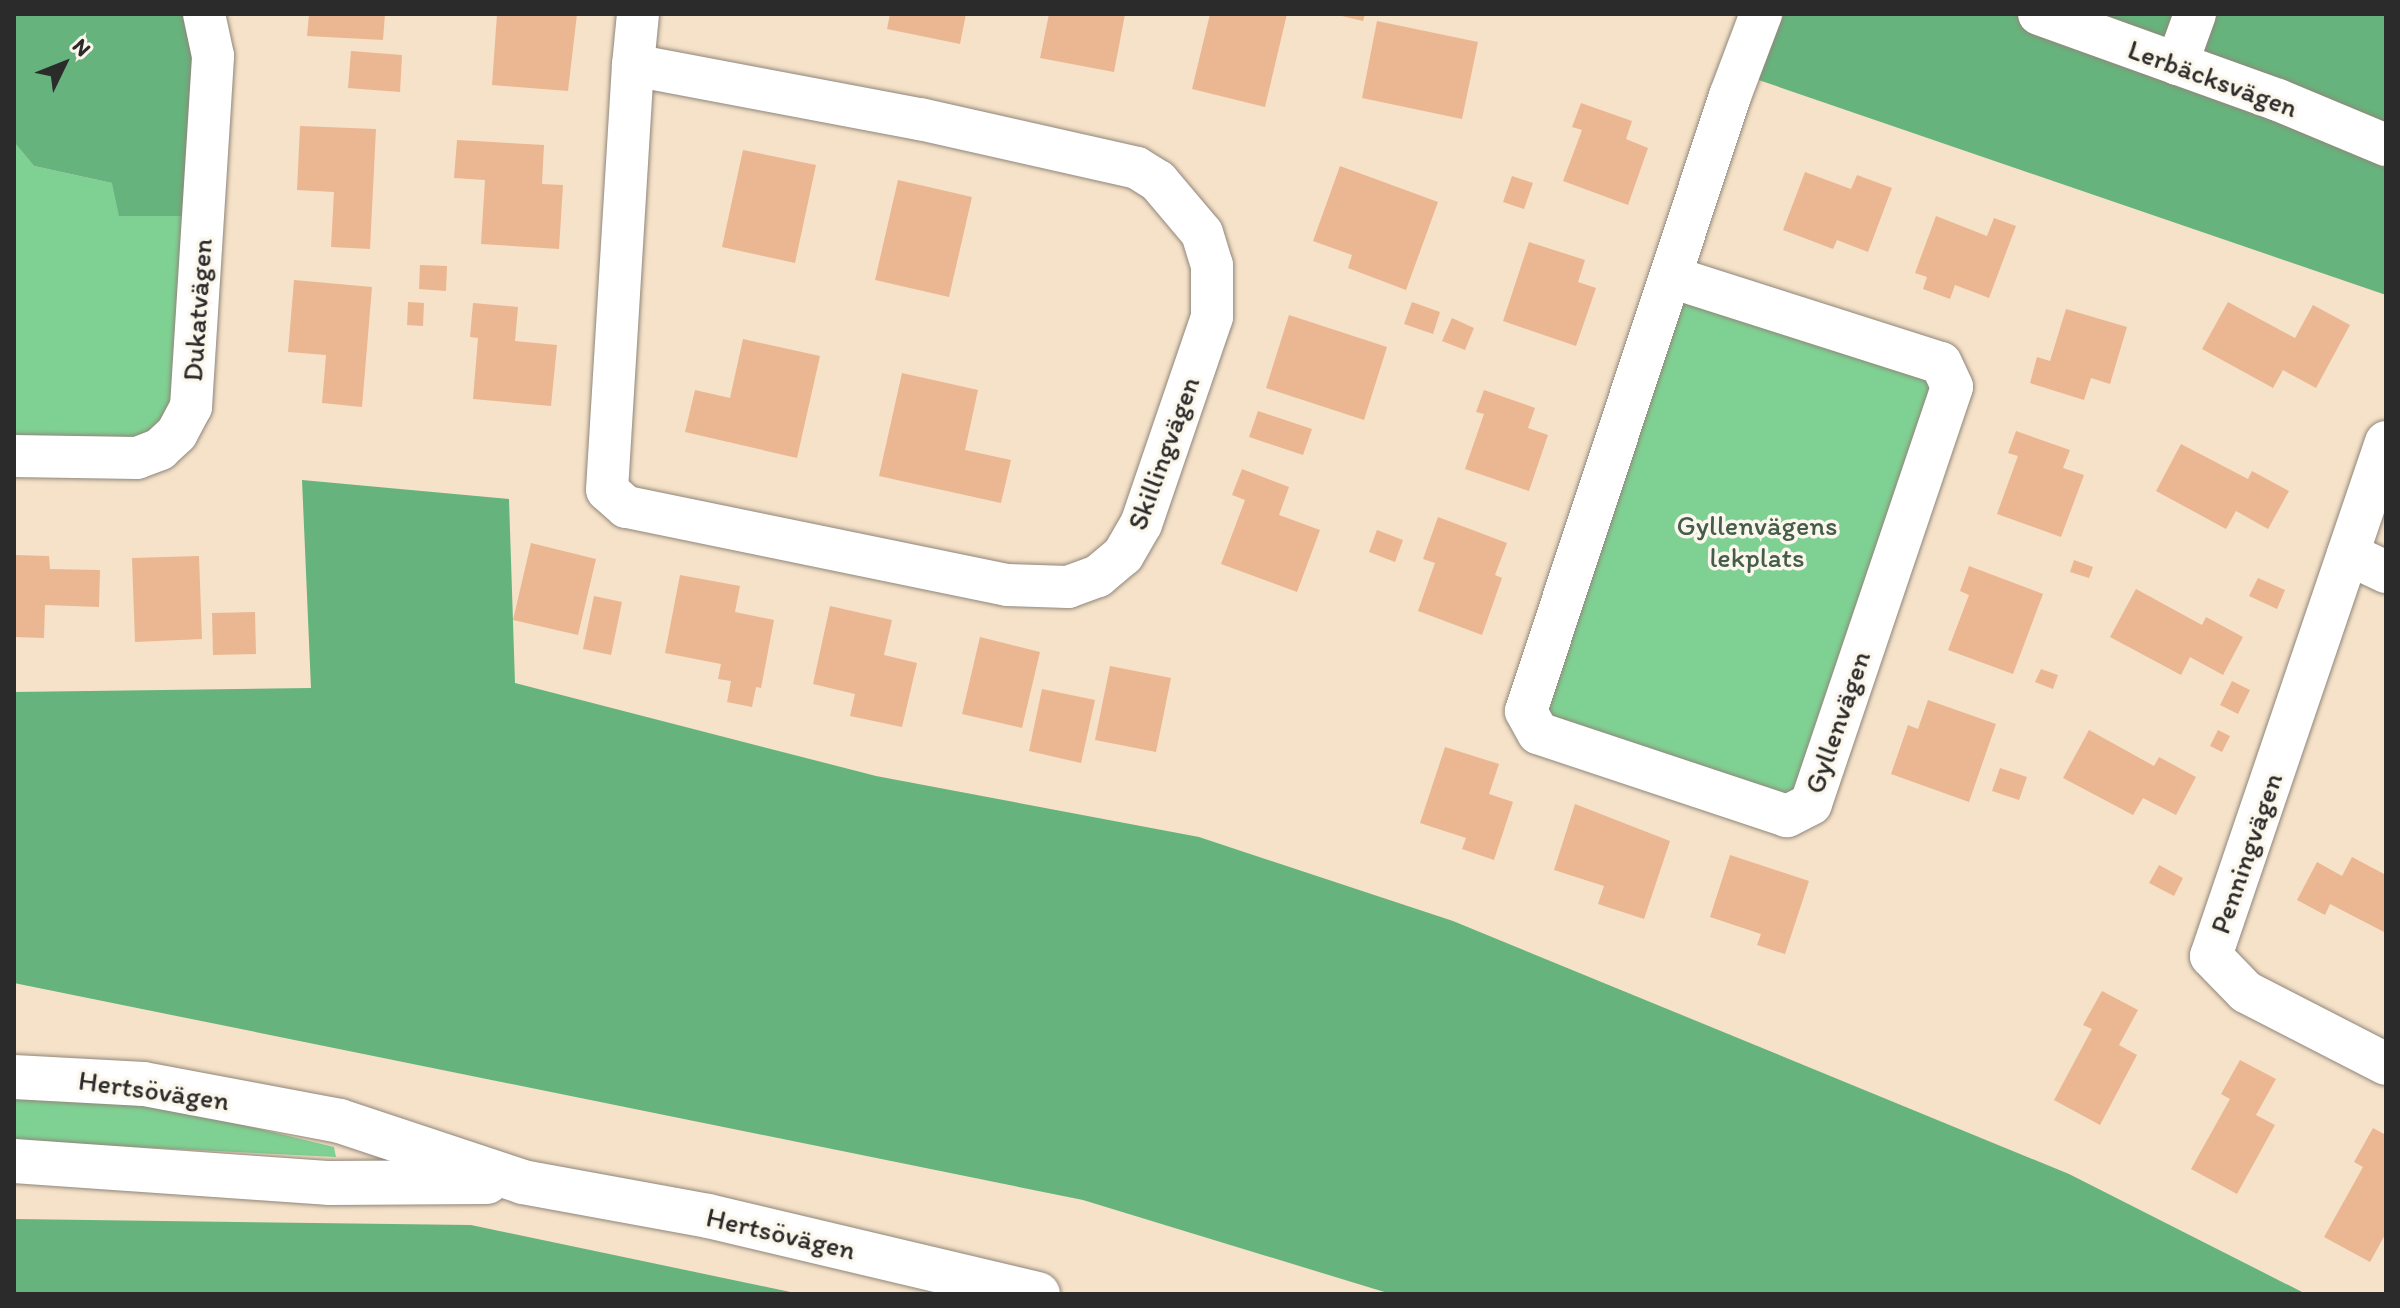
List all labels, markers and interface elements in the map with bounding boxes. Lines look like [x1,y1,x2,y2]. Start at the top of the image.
north arrow [24,24,104,104]
street label: Lerbäcksvägen [2124,32,2302,124]
text: N [67,33,97,62]
street label: Dukatvägen [175,237,219,383]
street label: Skillingvägen [1120,372,1206,534]
park label: Gyllenvägens lekplats [1677,508,1837,574]
street label: Gyllenvägen [1797,646,1877,798]
street label: Penningvägen [2203,768,2289,938]
street label: Hertsövägen [76,1063,232,1117]
street label: Hertsövägen [703,1200,859,1266]

